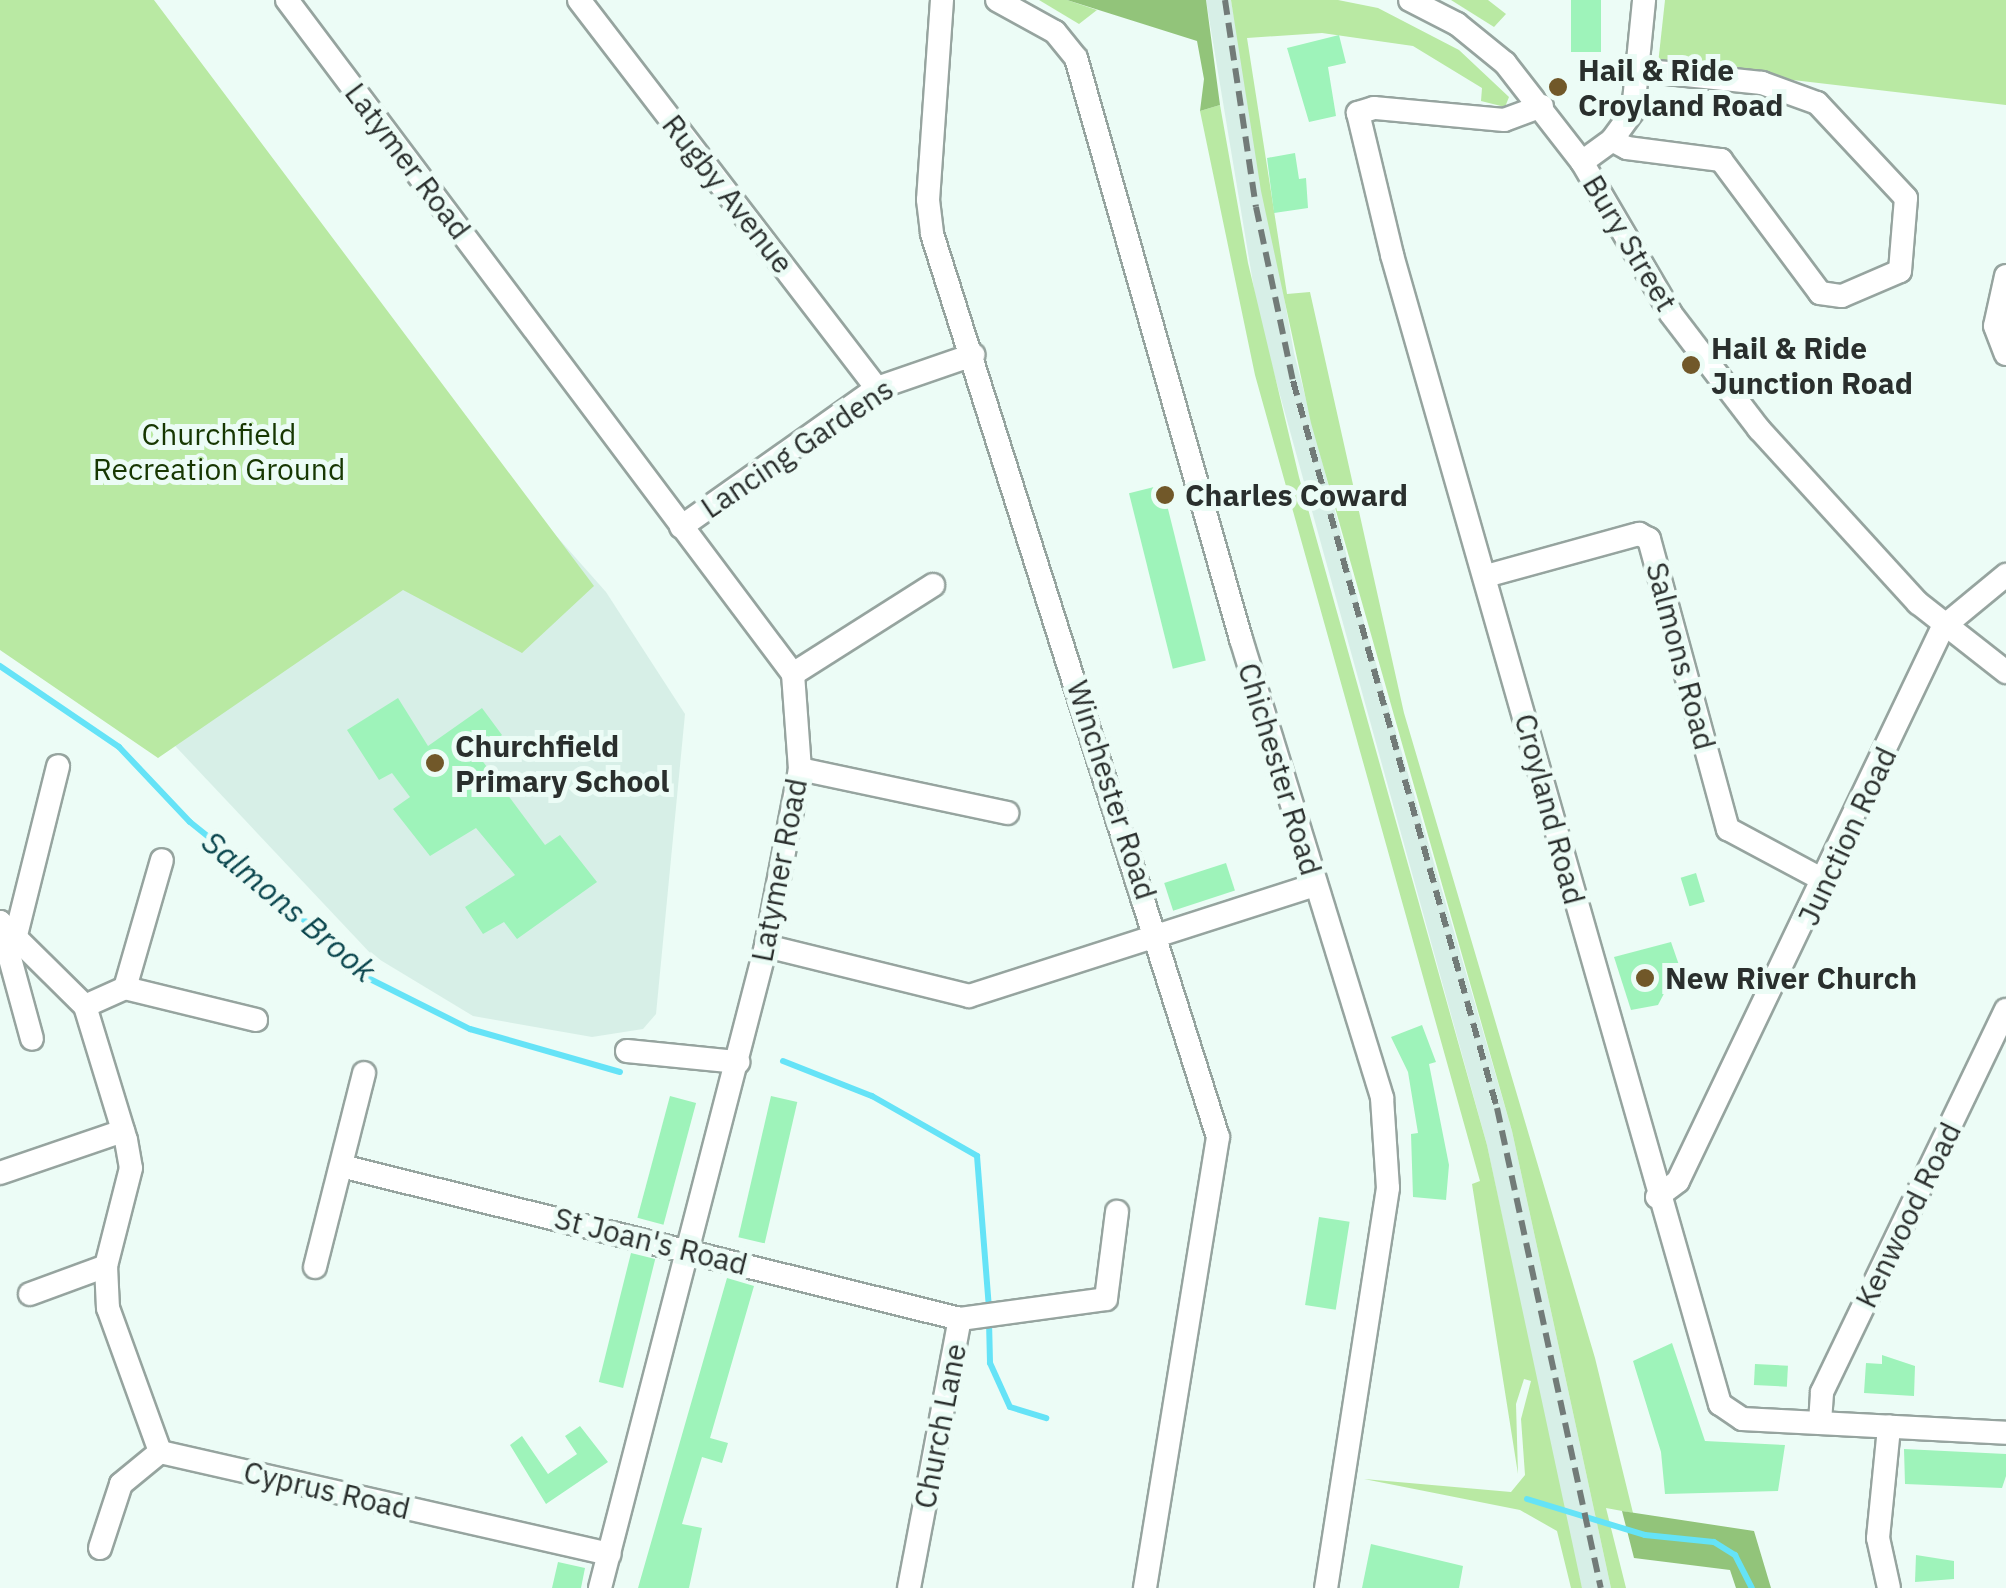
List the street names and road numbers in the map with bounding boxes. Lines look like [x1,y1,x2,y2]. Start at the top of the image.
street label: Latymer Road [338,76,478,246]
street label: Rugby Avenue [655,107,801,281]
street label: Bury Street [1575,168,1685,318]
street label: Lancing Gardens [694,370,900,526]
street label: Salmons Road [1639,558,1723,754]
street label: Chichester Road [1231,658,1329,880]
street label: Winchester Road [1060,676,1164,904]
street label: Croyland Road [1507,710,1593,908]
street label: Junction Road [1790,741,1904,931]
street label: Latymer Road [744,775,814,965]
street label: Kenwood Road [1848,1117,1968,1313]
street label: St Joan's Road [551,1200,751,1282]
street label: Church Lane [906,1340,974,1512]
street label: Cyprus Road [240,1453,414,1527]

